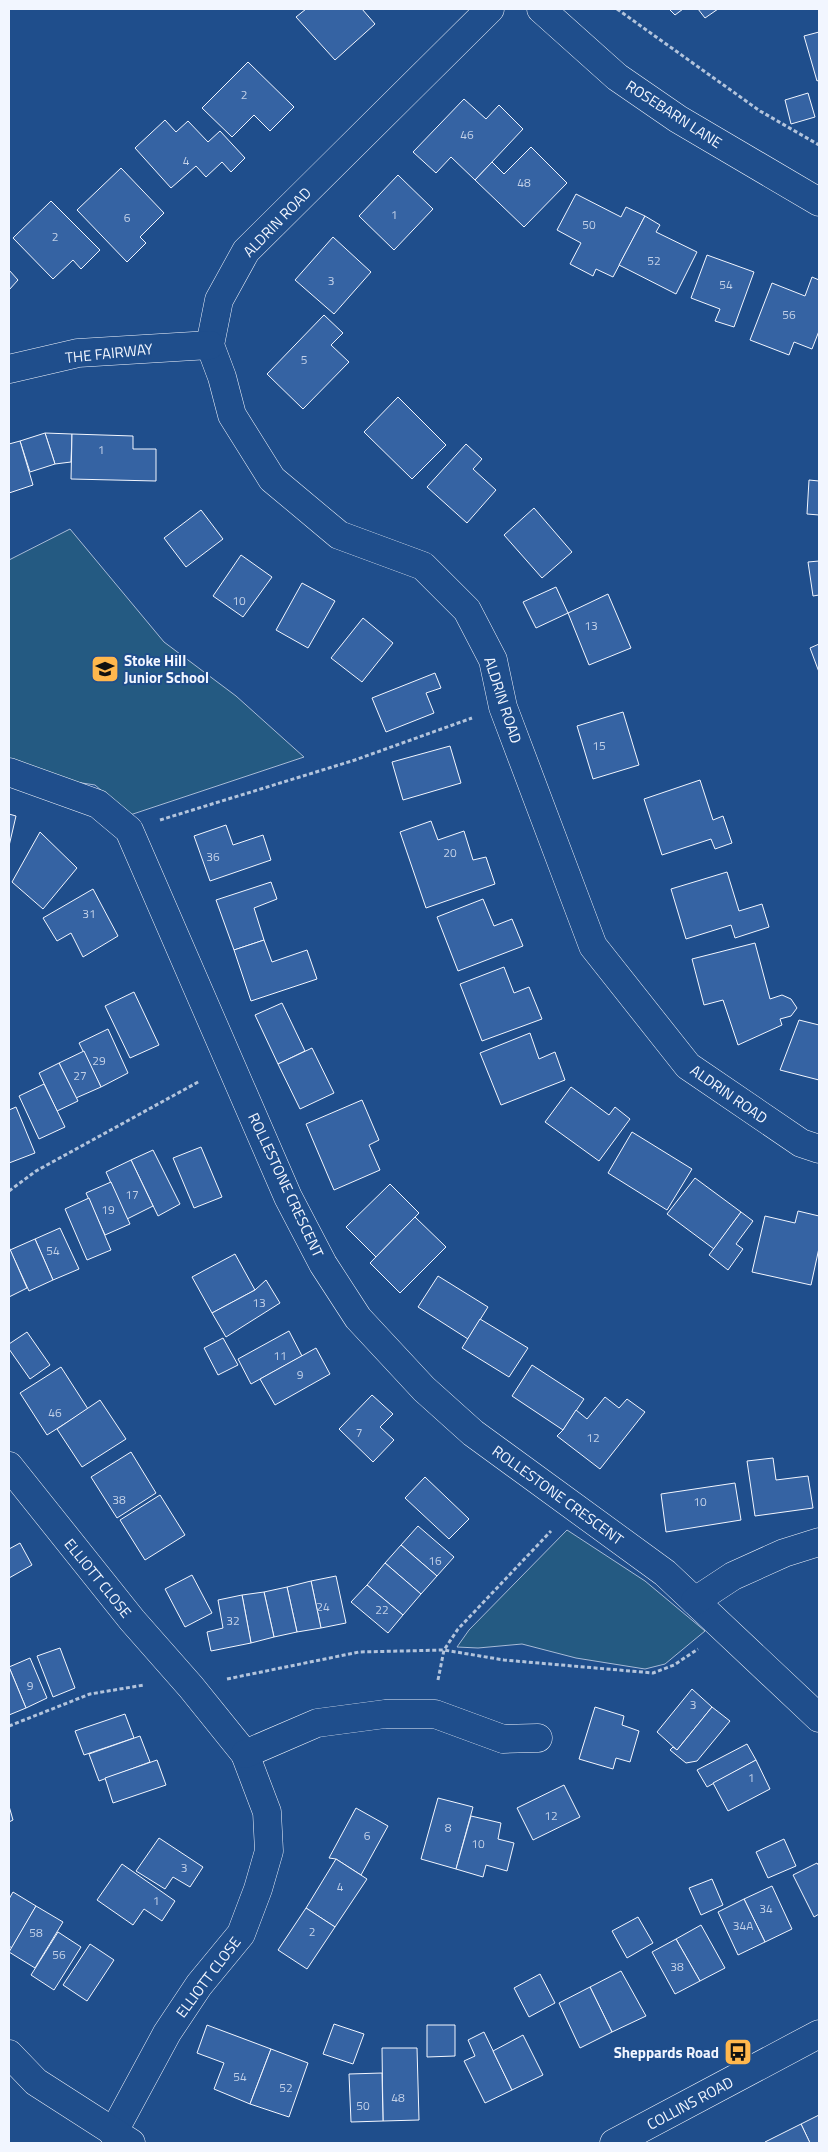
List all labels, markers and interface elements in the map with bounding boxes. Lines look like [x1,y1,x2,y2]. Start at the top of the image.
street label: ROSEBARN LANE [621,74,727,154]
house number: 2 [241,85,247,104]
house number: 46 [460,125,474,144]
house number: 4 [183,151,190,170]
house number: 48 [517,173,531,192]
street label: ALDRIN ROAD [238,182,316,262]
house number: 1 [391,205,397,224]
house number: 6 [124,208,131,227]
house number: 50 [582,215,596,234]
house number: 2 [52,227,58,246]
house number: 52 [647,251,661,270]
house number: 3 [328,271,334,290]
house number: 54 [719,275,733,294]
house number: 56 [782,305,796,324]
street label: THE FAIRWAY [64,337,154,369]
house number: 5 [301,350,308,369]
house number: 1 [98,440,104,459]
house number: 10 [232,591,246,610]
house number: 13 [584,616,598,635]
place label: Stoke Hill Junior School [124,649,209,689]
school or university icon: Stoke Hill Junior School [90,654,120,684]
street label: ALDRIN ROAD [478,654,528,746]
house number: 15 [592,736,606,755]
house number: 20 [443,843,457,862]
house number: 36 [206,847,220,866]
house number: 31 [82,904,96,923]
house number: 29 [92,1051,106,1070]
street label: ALDRIN ROAD [686,1059,772,1129]
house number: 27 [73,1066,87,1085]
street label: ROLLESTONE CRESCENT [242,1109,330,1261]
house number: 17 [125,1185,139,1204]
house number: 19 [101,1200,115,1219]
house number: 54 [46,1241,60,1260]
house number: 13 [252,1293,266,1312]
house number: 11 [273,1346,287,1365]
house number: 9 [297,1365,304,1384]
house number: 46 [48,1403,62,1422]
house number: 7 [356,1423,362,1442]
house number: 12 [586,1428,600,1447]
street label: ROLLESTONE CRESCENT [488,1439,629,1551]
house number: 38 [112,1490,126,1509]
house number: 10 [693,1492,707,1511]
street label: ELLIOTT CLOSE [59,1533,137,1623]
house number: 16 [428,1551,442,1570]
house number: 24 [316,1597,330,1616]
house number: 22 [375,1600,389,1619]
house number: 32 [226,1611,240,1630]
house number: 9 [27,1676,34,1695]
house number: 3 [690,1695,696,1714]
house number: 1 [748,1768,754,1787]
house number: 12 [544,1806,558,1825]
house number: 8 [445,1818,452,1837]
house number: 6 [364,1826,371,1845]
house number: 10 [471,1834,485,1853]
house number: 3 [181,1858,187,1877]
house number: 4 [337,1877,344,1896]
house number: 1 [153,1891,159,1910]
house number: 34 [759,1899,773,1918]
house number: 34A [733,1916,753,1935]
house number: 2 [309,1922,315,1941]
house number: 58 [29,1923,43,1942]
street label: ELLIOTT CLOSE [170,1932,246,2022]
house number: 56 [52,1945,66,1964]
house number: 38 [670,1957,684,1976]
bus stop icon: Sheppards Road [723,2037,753,2067]
place label: Sheppards Road [614,2041,719,2064]
house number: 54 [233,2067,247,2086]
street label: COLLINS ROAD [643,2071,737,2135]
house number: 52 [279,2078,293,2097]
house number: 48 [391,2088,405,2107]
house number: 50 [356,2096,370,2115]

